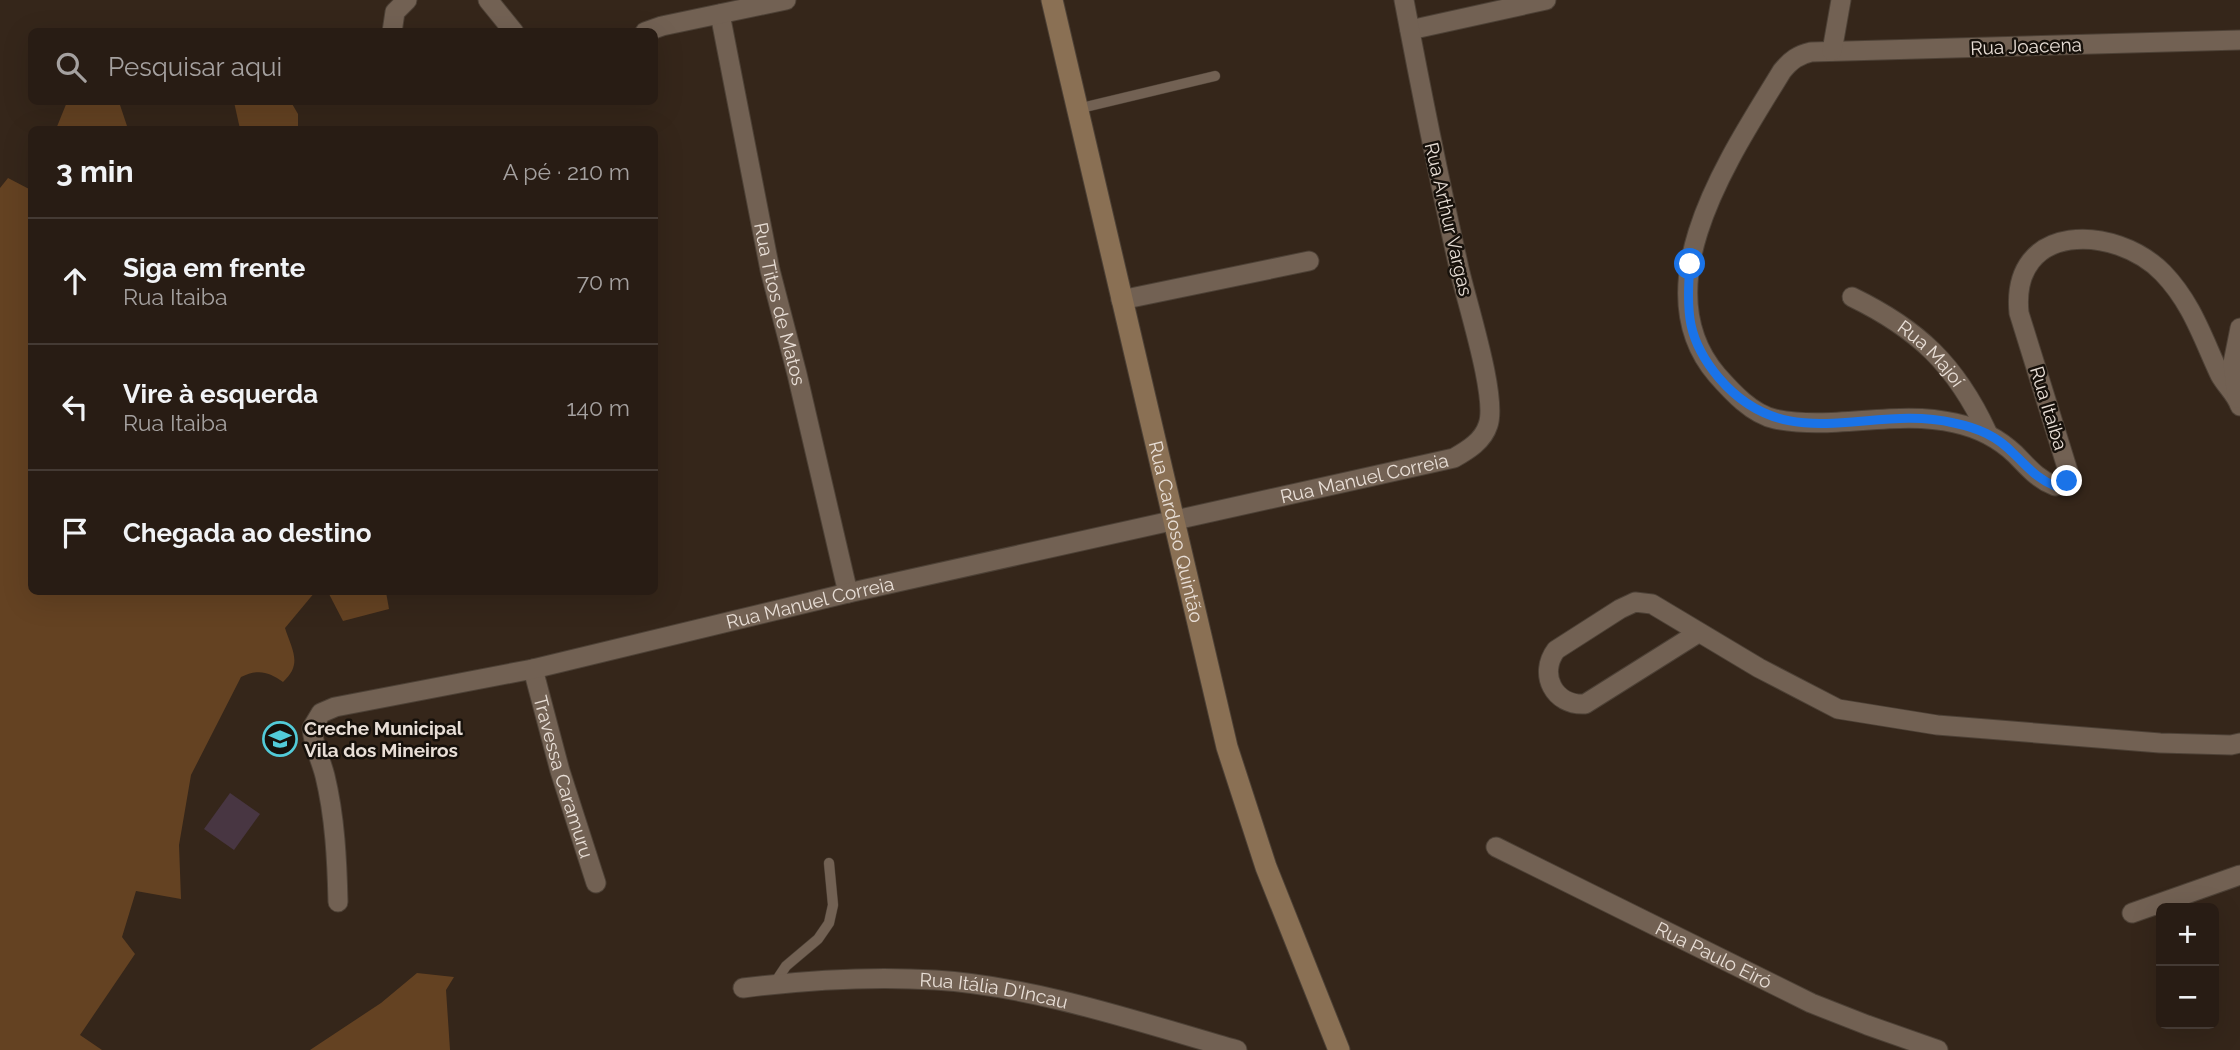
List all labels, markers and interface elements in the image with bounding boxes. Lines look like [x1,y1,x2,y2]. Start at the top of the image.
search box [28,28,658,105]
street label: Rua Joacena [1970,33,2082,59]
icon: search [52,48,90,86]
text: Pesquisar aqui [108,52,282,82]
street label: Rua Arthur Vargas [1421,140,1477,298]
text: 3 min [56,154,134,189]
text: A pé · 210 m [503,158,630,185]
street label: Rua Titos de Matos [750,220,810,387]
route start [1674,248,1705,279]
text: Siga em frente [123,253,305,283]
icon: ahead [56,262,94,300]
text: 70 m [577,268,630,295]
text: Rua Itaiba [123,283,227,310]
street label: Rua Majoí [1894,316,1970,391]
street label: Rua Itaiba [2026,364,2072,452]
text: Vire à esquerda [123,379,318,409]
icon: left [56,388,94,426]
text: 140 m [567,394,630,421]
text: Rua Itaiba [123,409,227,436]
street label: Rua Cardoso Quintão [1145,439,1208,625]
street label: Rua Manuel Correia [1278,449,1450,507]
route end [2051,465,2082,496]
icon: arrive [56,514,94,552]
text: Chegada ao destino [123,518,372,548]
street label: Rua Manuel Correia [724,572,896,633]
street label: Travessa Caramuru [529,693,598,861]
place label: Creche Municipal Vila dos Mineiros [304,717,464,761]
school or university icon: Creche Municipal Vila dos Mineiros [261,720,299,758]
map controls [2156,903,2219,1029]
button: + [2156,903,2219,966]
street label: Rua Paulo Eiró [1652,917,1776,993]
button: − [2156,966,2219,1029]
street label: Rua Itália D'Incau [919,968,1070,1013]

